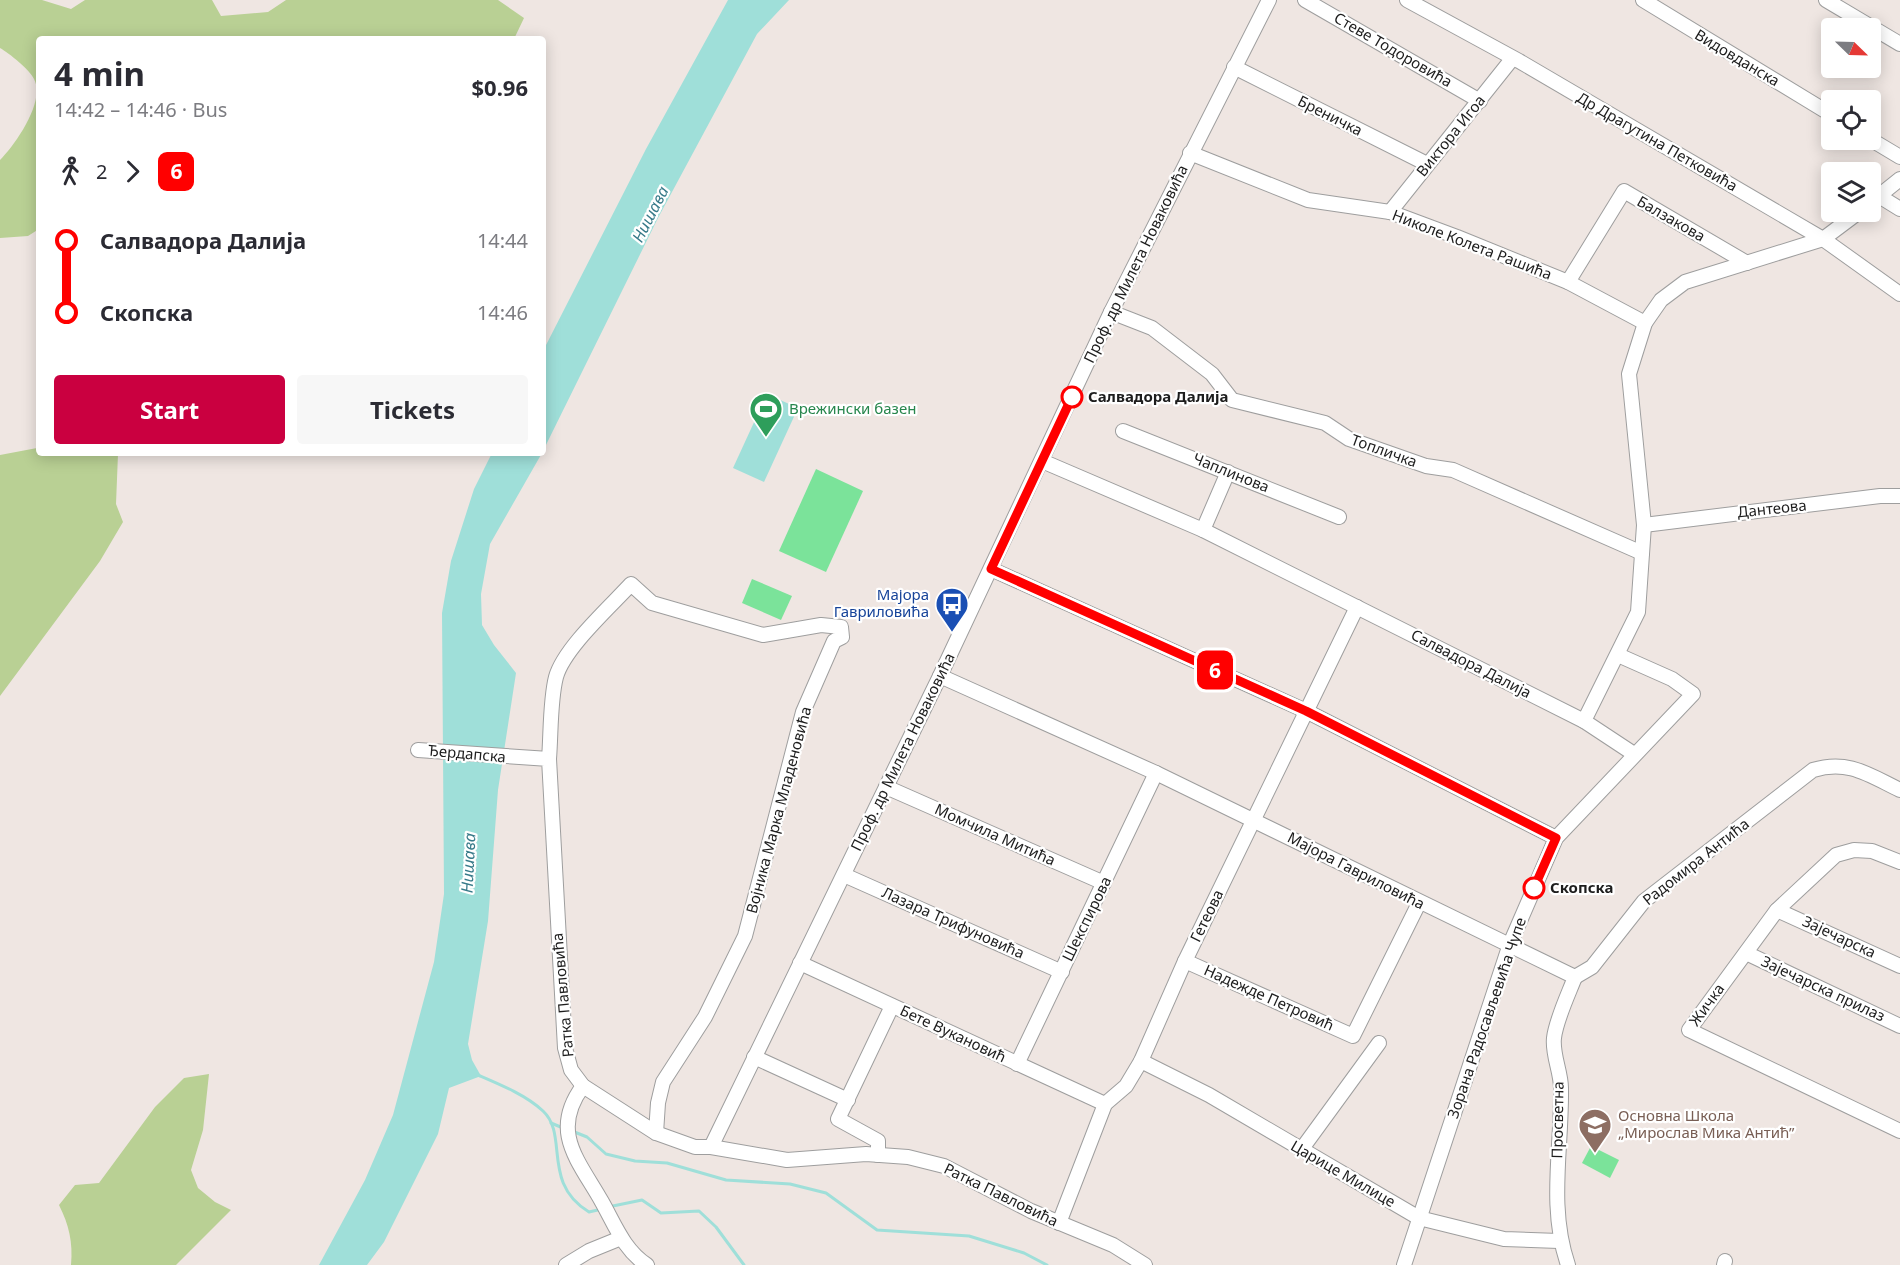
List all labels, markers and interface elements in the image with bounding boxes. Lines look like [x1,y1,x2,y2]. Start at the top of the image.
street label: Стеве Тодоровића [1331,7,1456,91]
north arrow [1821,18,1881,78]
map controls [1821,18,1881,222]
street label: Видовданска [1691,24,1784,90]
text: 4 min [54,51,145,96]
text: $0.96 [471,72,528,102]
street label: Др Драгутина Петковића [1574,87,1741,195]
street label: Бреничка [1295,90,1366,140]
button: locate [1821,90,1881,150]
street label: Виктора Игоа [1411,91,1489,180]
text: 14:42 – 14:46 · Bus [54,96,227,123]
icon: walk [54,155,87,188]
icon: forward [116,155,149,188]
text: 6 [170,157,182,185]
text: 2 [96,158,107,185]
street label: Проф. др Милета Новаковића [1078,161,1192,366]
button: layers [1821,162,1881,222]
water label: Нишава [627,182,673,246]
street label: Балзакова [1634,191,1709,246]
street label: Николе Колета Рашића [1390,204,1555,284]
text: Салвадора Далија [100,225,306,255]
text: 14:44 [477,227,528,254]
text: Скопска [100,297,193,327]
text: 14:46 [477,299,528,326]
button: Start [54,375,285,444]
button: Tickets [297,375,528,444]
marker: Салвадора Далија [1061,386,1083,408]
place label: Салвадора Далија [1088,386,1229,406]
sports icon: Врежински базен [748,391,784,438]
place label: Врежински базен [789,398,916,418]
street label: Топличка [1349,429,1420,471]
street label: Чаплинова [1190,448,1272,496]
street label: Дантеова [1736,494,1807,522]
place label: Мајора Гавриловића [834,584,929,621]
bus stop icon: Мајора Гавриловића [934,586,970,633]
street label: Салвадора Далија [1408,624,1535,702]
street label: Проф. др Милета Новаковића [845,649,959,854]
line badge: 6 [1196,650,1234,690]
text: 6 [1209,656,1221,684]
street label: Војника Марка Младеновића [741,704,815,915]
street label: Ђердапска [427,740,507,766]
street label: Момчила Митића [932,799,1059,870]
street label: Радомира Антића [1638,813,1753,909]
street label: Мајора Гавриловића [1284,827,1428,913]
water label: Нишава [455,832,481,894]
street label: Шекспирова [1057,873,1115,964]
marker: Скопска [1523,877,1545,899]
place label: Скопска [1550,877,1613,897]
street label: Лазара Трифуновића [879,882,1028,963]
street label: Гетеова [1185,886,1227,945]
street label: Зајечарска [1800,910,1879,962]
street label: Зорана Радосављевића Чупе [1442,915,1530,1121]
street label: Ратка Павловића [547,932,577,1058]
street label: Зајечарска прилаз [1758,951,1889,1026]
street label: Надежде Петровић [1201,959,1338,1035]
street label: Жичка [1684,979,1728,1030]
street label: Бете Вукановић [897,1000,1010,1066]
street label: Просветна [1546,1081,1568,1159]
place label: Основна Школа „Мирослав Мика Антић” [1618,1105,1795,1142]
school or university icon: Основна Школа „Мирослав Мика Антић” [1577,1107,1613,1154]
street label: Царице Милице [1288,1135,1399,1211]
street label: Ратка Павловића [941,1158,1062,1230]

